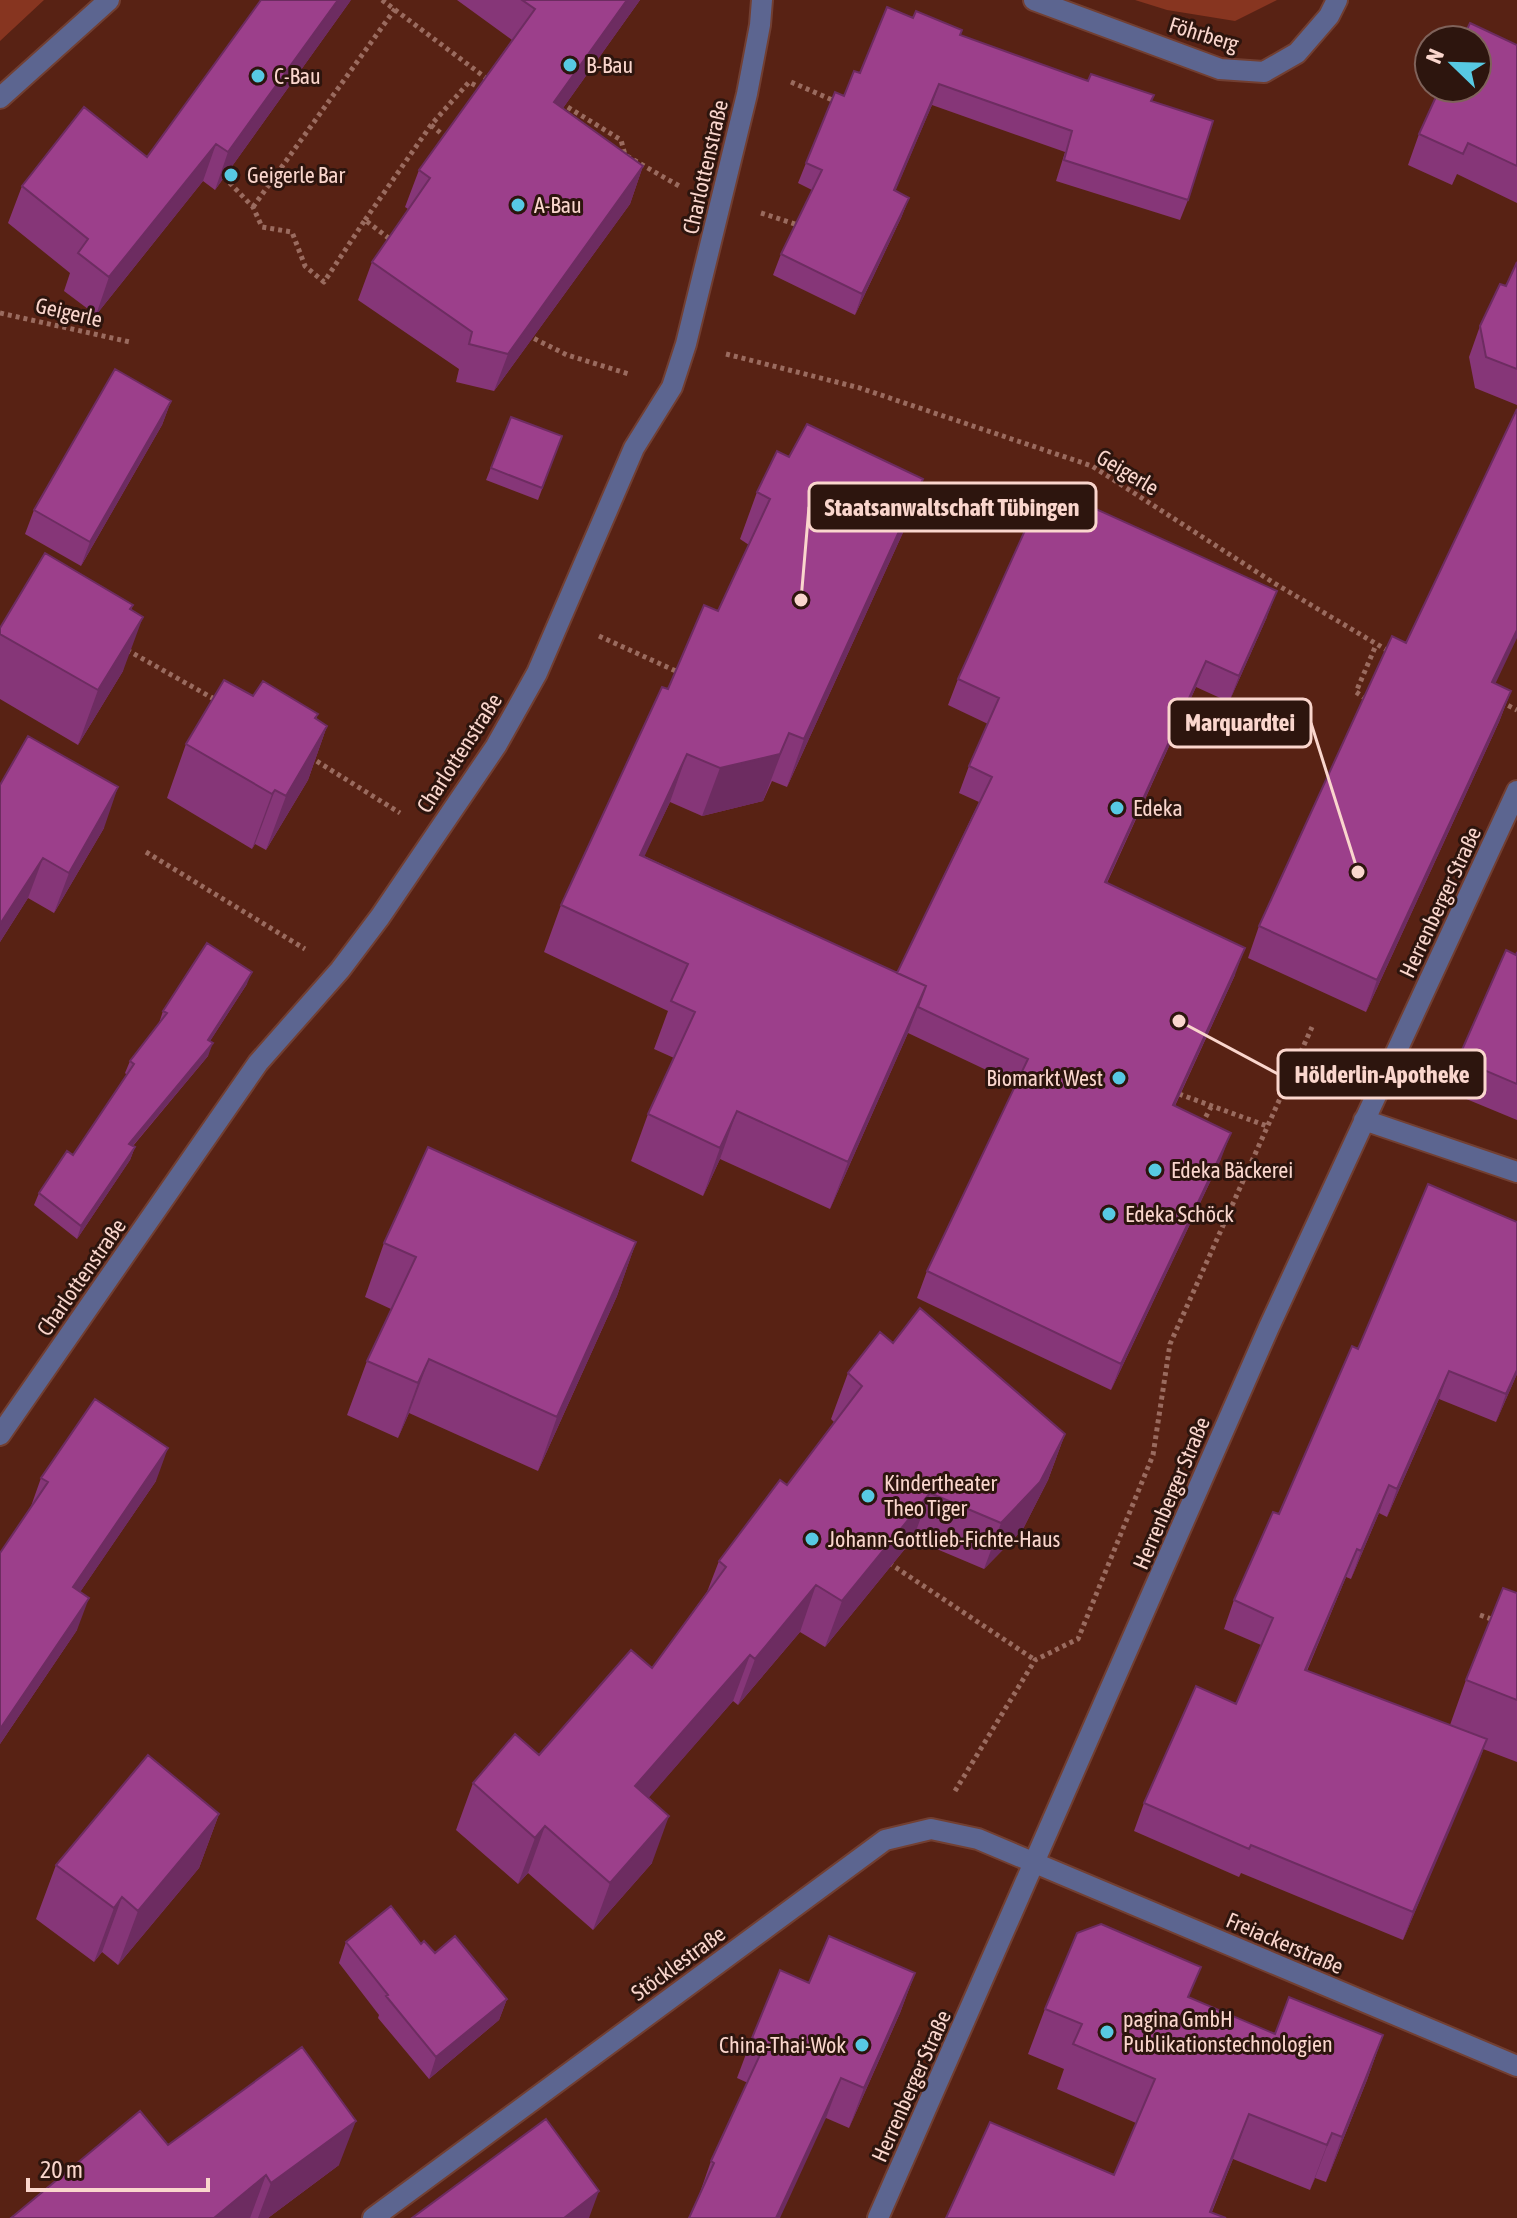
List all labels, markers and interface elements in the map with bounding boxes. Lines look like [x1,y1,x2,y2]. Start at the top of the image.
street label: Föhrberg [1166,11,1243,57]
north arrow [1413,24,1493,104]
text: N [1420,45,1449,67]
place label: B-Bau [586,52,633,78]
marker: B-Bau [561,56,579,74]
place label: C-Bau [274,63,321,89]
marker: C-Bau [249,67,267,85]
street label: Charlottenstraße [677,97,733,237]
place label: Geigerle Bar [247,162,345,188]
marker: Geigerle Bar [222,166,240,184]
place label: A-Bau [534,192,582,218]
marker: A-Bau [509,196,527,214]
street label: Geigerle [33,292,105,332]
street label: Geigerle [1092,443,1164,501]
callout: Staatsanwaltschaft Tübingen [809,483,1096,531]
text: Staatsanwaltschaft Tübingen [825,494,1079,521]
street label: Charlottenstraße [411,688,507,818]
callout: Marquardtei [1169,699,1311,747]
text: Marquardtei [1185,709,1295,736]
place label: Edeka [1133,795,1183,821]
marker: Edeka [1108,799,1126,817]
street label: Herrenberger Straße [1394,822,1486,982]
callout: Hölderlin-Apotheke [1278,1050,1485,1098]
text: Hölderlin-Apotheke [1294,1061,1470,1088]
place label: Biomarkt West [986,1065,1103,1091]
marker: Biomarkt West [1110,1069,1128,1087]
place label: Edeka Bäckerei [1171,1157,1293,1183]
marker: Edeka Bäckerei [1146,1161,1164,1179]
place label: Edeka Schöck [1125,1201,1234,1227]
marker: Edeka Schöck [1100,1205,1118,1223]
street label: Charlottenstraße [31,1213,131,1341]
street label: Herrenberger Straße [1127,1413,1215,1573]
place label: Kindertheater Theo Tiger [884,1470,998,1521]
marker: Kindertheater Theo Tiger [859,1487,877,1505]
place label: Johann-Gottlieb-Fichte-Haus [828,1526,1061,1552]
marker: Johann-Gottlieb-Fichte-Haus [803,1530,821,1548]
street label: Freiackerstraße [1222,1907,1348,1979]
street label: Stöcklestraße [626,1920,730,2006]
street label: Herrenberger Straße [866,2006,956,2166]
place label: pagina GmbH Publikationstechnologien [1123,2006,1333,2057]
marker: pagina GmbH Publikationstechnologien [1098,2023,1116,2041]
place label: China-Thai-Wok [719,2032,846,2058]
marker: China-Thai-Wok [853,2036,871,2054]
scale bar [28,2142,208,2192]
text: 20 m [40,2156,83,2183]

